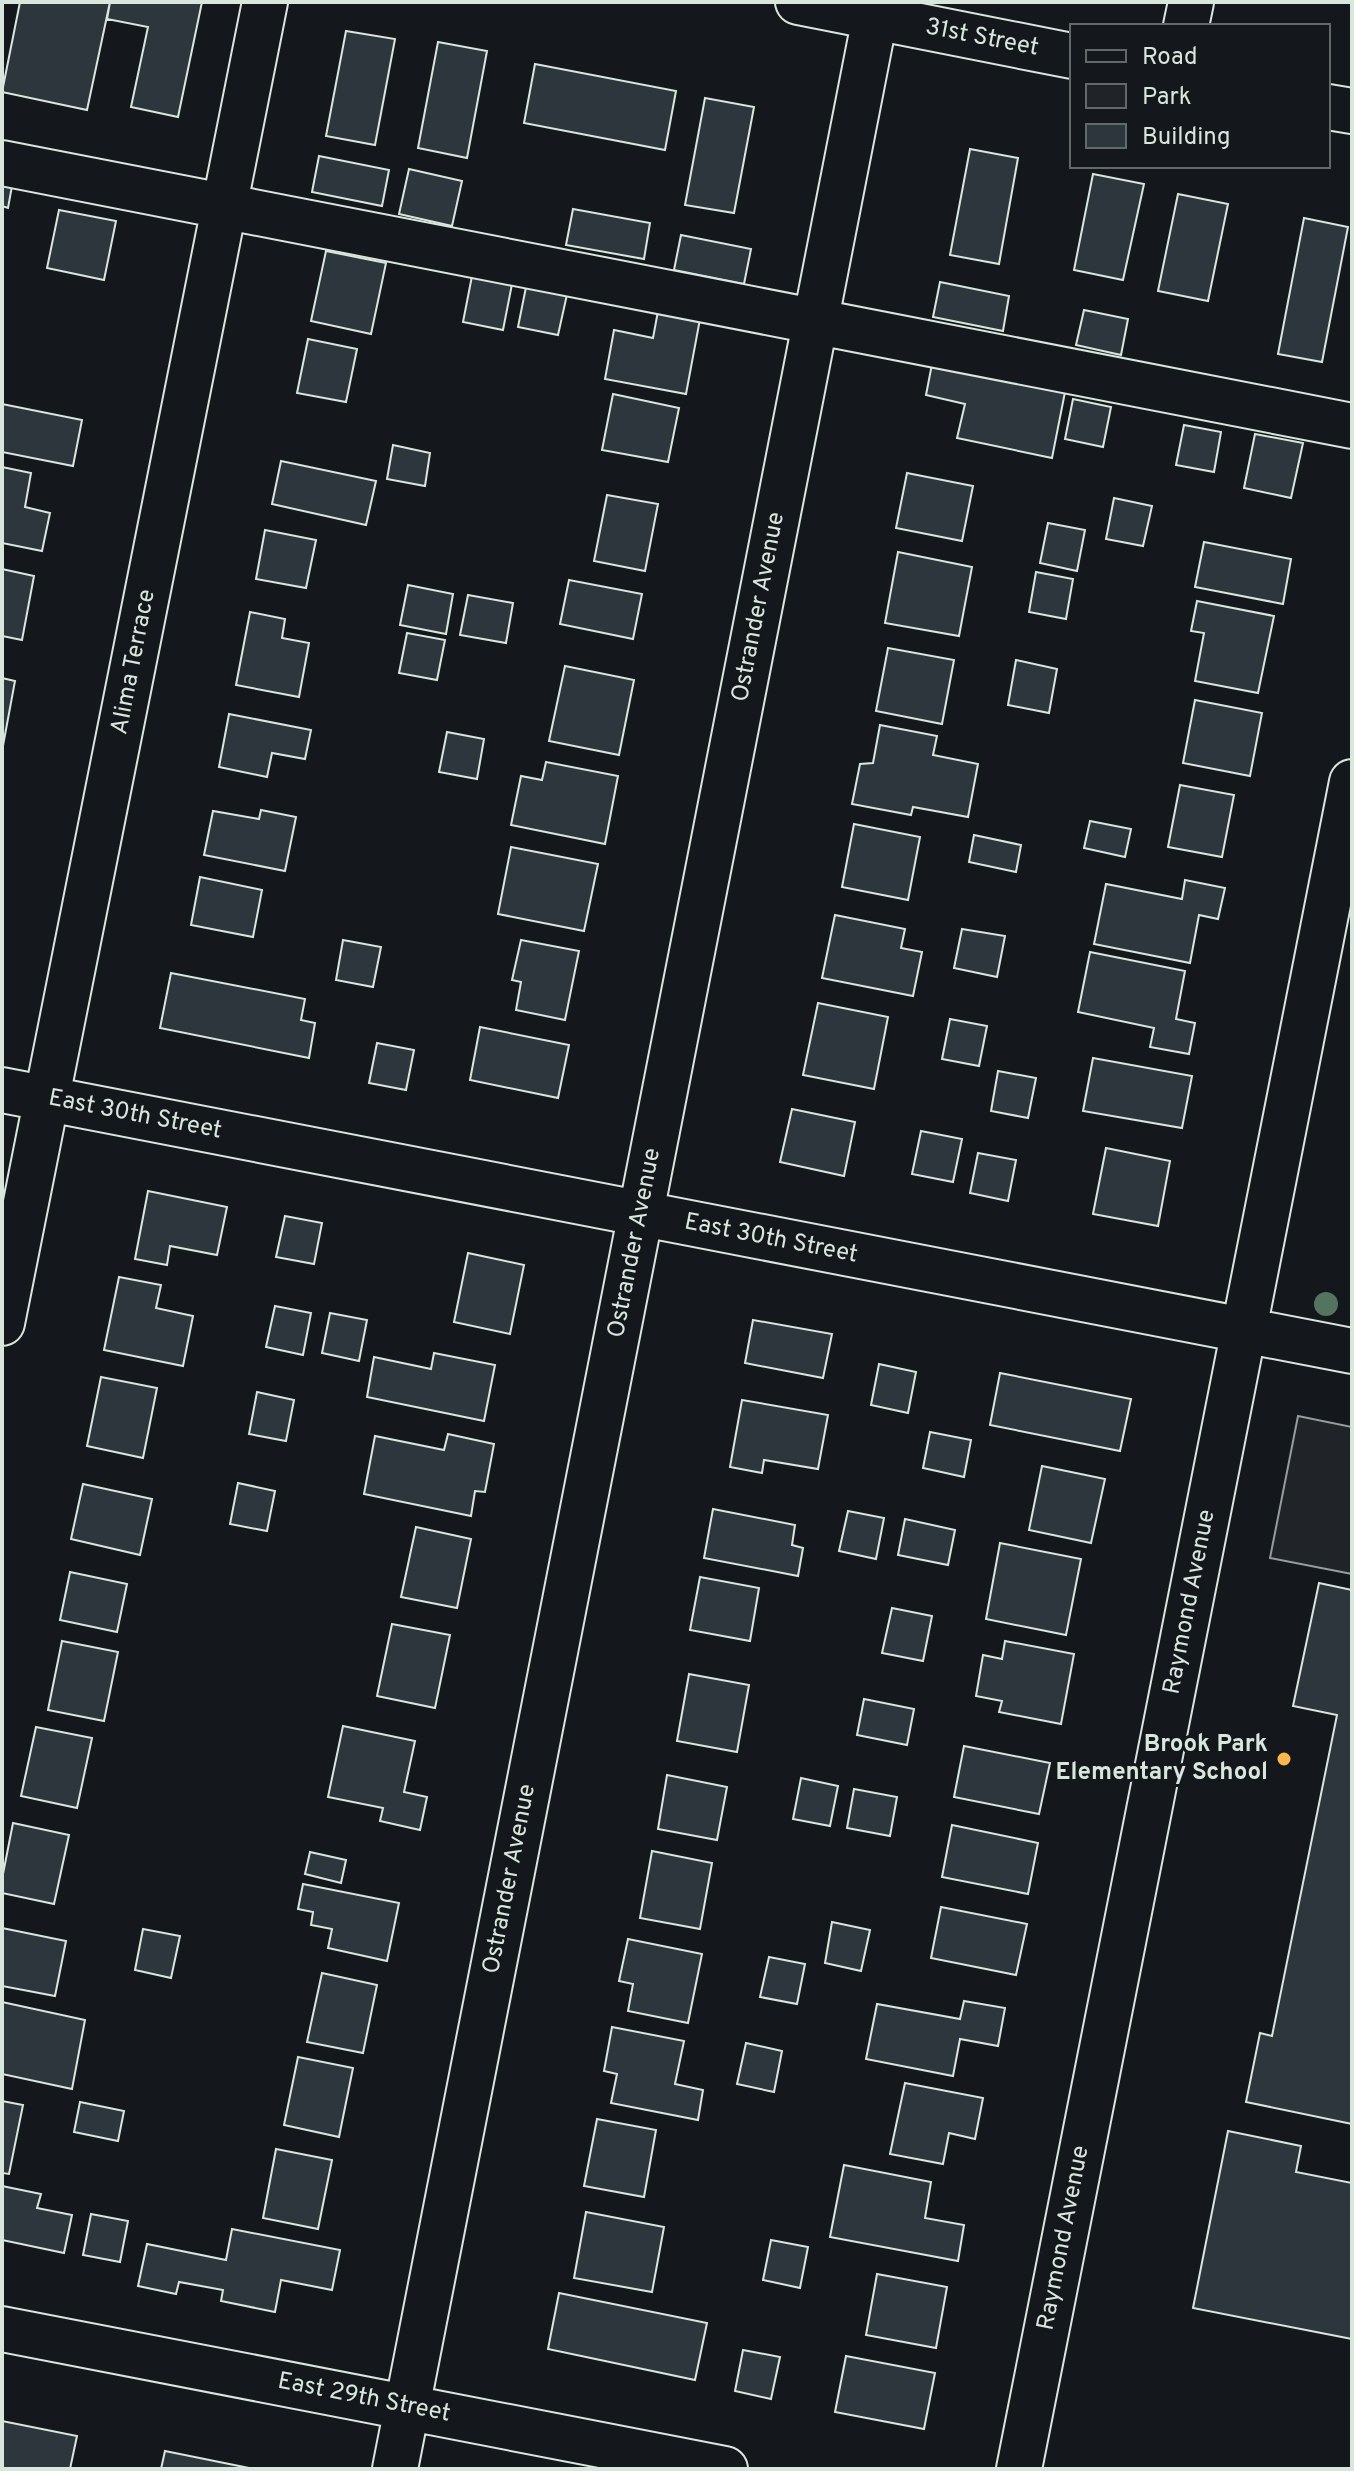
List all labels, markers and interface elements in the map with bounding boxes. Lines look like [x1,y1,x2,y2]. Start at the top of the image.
street label: 31st Street [923,12,1041,64]
legend [1070,24,1330,168]
text: Road [1142,43,1198,73]
text: Park [1142,83,1192,113]
text: Building [1142,123,1231,153]
street label: Ostrander Avenue [726,510,792,704]
street label: Alima Terrace [105,587,163,737]
street label: East 30th Street [46,1083,224,1147]
street label: Ostrander Avenue [602,1146,668,1340]
street label: East 30th Street [682,1207,860,1271]
street label: Raymond Avenue [1157,1507,1223,1697]
place label: Brook Park Elementary School [1056,1730,1268,1788]
marker: Brook Park Elementary School [1275,1750,1293,1768]
street label: Ostrander Avenue [477,1782,543,1976]
street label: Raymond Avenue [1031,2143,1097,2333]
street label: East 29th Street [275,2367,453,2429]

